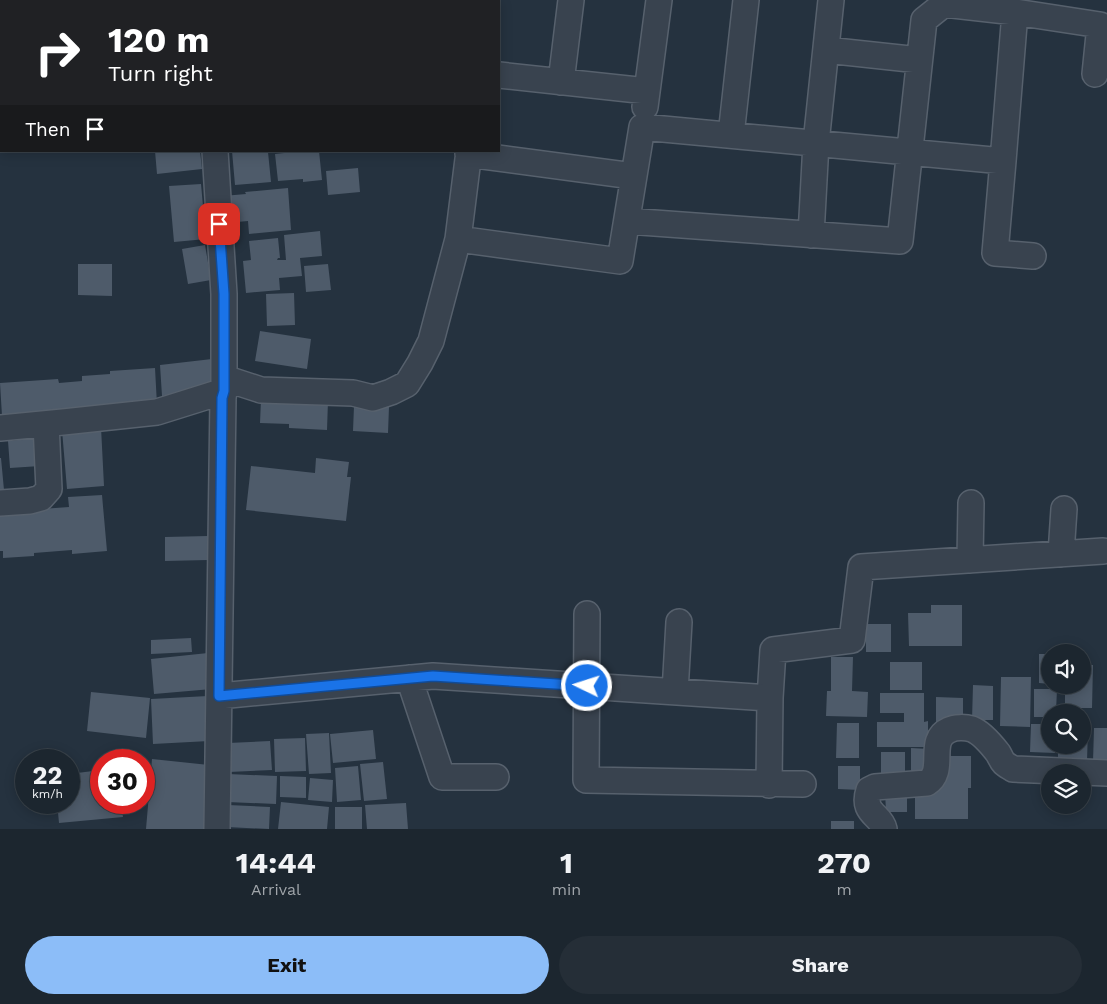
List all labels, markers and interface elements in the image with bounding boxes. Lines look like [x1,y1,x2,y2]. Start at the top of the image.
text: 120 m [108,19,209,61]
icon: right [25,20,90,85]
text: Turn right [108,61,213,86]
icon: arrive [81,115,109,143]
text: Then [25,118,71,141]
pin [198,203,240,245]
icon: arrive [205,210,233,238]
map controls [1041,644,1091,814]
button: sound [1041,644,1091,694]
position arrow [560,659,612,711]
button: search [1041,704,1091,754]
speed limit sign: 30 [90,749,155,814]
text: 22 [33,761,62,790]
button: layers [1041,764,1091,814]
text: km/h [32,787,63,801]
text: 14:44 [236,845,316,880]
text: 1 [560,845,573,880]
text: 270 [817,845,871,880]
text: Arrival [251,880,301,899]
text: min [552,880,581,899]
text: m [836,880,852,899]
button: Exit [25,936,549,994]
button: Share [559,936,1082,994]

